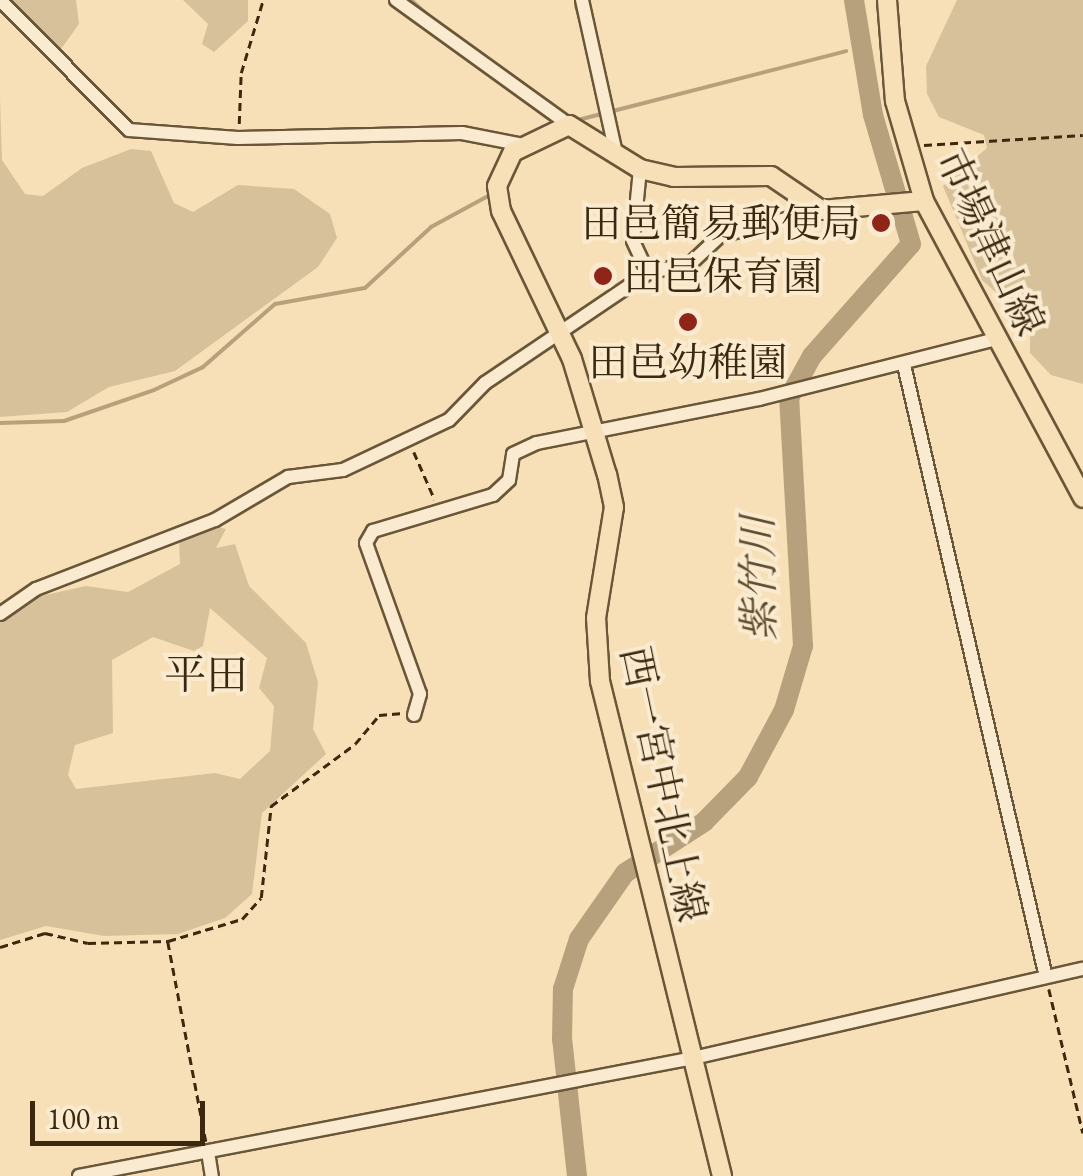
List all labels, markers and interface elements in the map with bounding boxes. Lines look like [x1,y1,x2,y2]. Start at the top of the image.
street label: 市場津山線 [927,141,1055,343]
place label: 田邑簡易郵便局 [581,199,861,247]
marker: 田邑簡易郵便局 [870,212,892,234]
place label: 田邑保育園 [623,252,823,300]
marker: 田邑保育園 [592,265,614,287]
marker: 田邑幼稚園 [677,311,699,333]
place label: 田邑幼稚園 [588,338,788,386]
water label: 紫竹川 [733,516,785,642]
street label: 西一宮中北上線 [611,642,717,926]
district label: 平田 [164,650,248,700]
scale bar [35,1081,210,1143]
text: 100 m [47,1099,120,1138]

